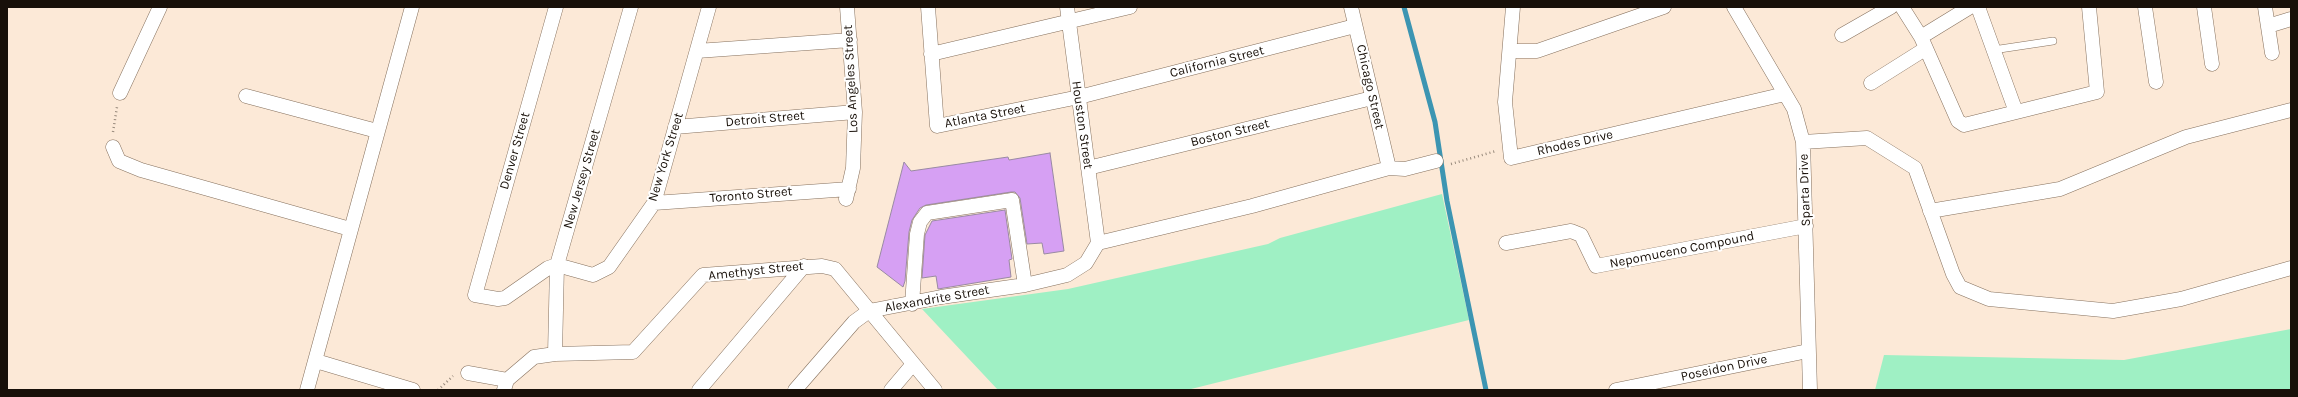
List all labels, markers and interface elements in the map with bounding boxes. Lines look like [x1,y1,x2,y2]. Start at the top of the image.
street label: Los Angeles Street [840,24,862,134]
street label: California Street [1168,43,1266,81]
street label: Chicago Street [1353,43,1387,131]
street label: Houston Street [1068,80,1096,170]
street label: Atlanta Street [943,101,1027,131]
street label: Detroit Street [725,108,805,130]
street label: Denver Street [497,111,533,191]
street label: New York Street [645,111,687,203]
street label: Boston Street [1189,116,1271,150]
street label: New Jersey Street [560,127,604,231]
street label: Rhodes Drive [1535,127,1615,159]
street label: Sparta Drive [1796,153,1814,227]
street label: Toronto Street [709,184,793,206]
street label: Nepomuceno Compound [1608,228,1756,272]
street label: Amethyst Street [708,258,804,284]
street label: Alexandrite Street [883,282,991,316]
street label: Poseidon Drive [1679,351,1769,385]

